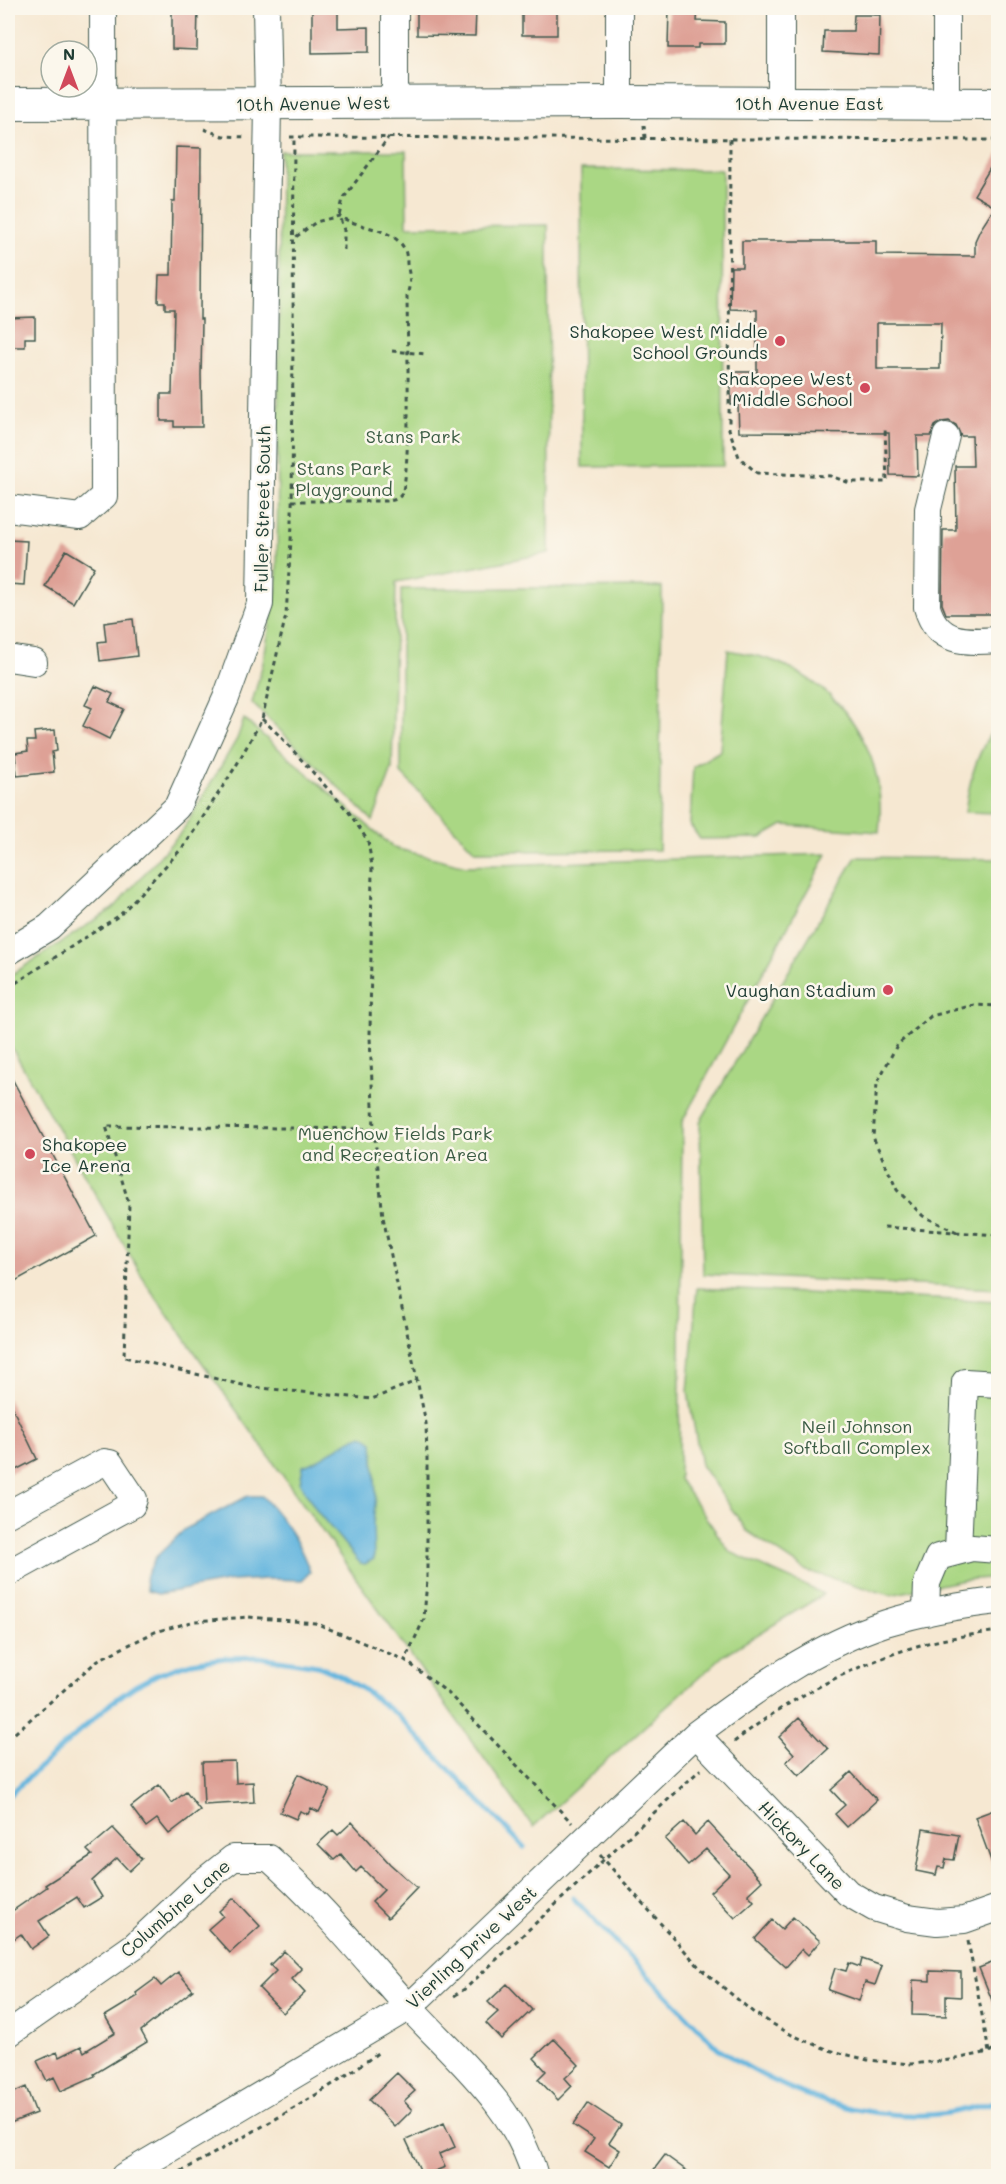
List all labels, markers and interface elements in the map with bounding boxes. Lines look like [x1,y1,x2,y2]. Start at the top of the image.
north arrow [39,39,99,99]
text: N [63,43,75,64]
street label: 10th Avenue West [235,90,391,116]
street label: 10th Avenue East [734,91,884,115]
place label: Shakopee West Middle School Grounds [569,319,768,364]
marker: Shakopee West Middle School Grounds [773,334,787,348]
place label: Shakopee West Middle School [719,366,853,411]
marker: Shakopee West Middle School [858,381,872,395]
park label: Stans Park [366,424,460,448]
street label: Fuller Street South [249,425,275,593]
park label: Stans Park Playground [295,456,393,501]
place label: Vaughan Stadium [725,978,876,1002]
marker: Vaughan Stadium [881,983,895,997]
park label: Muenchow Fields Park and Recreation Area [298,1121,492,1166]
place label: Shakopee Ice Arena [42,1132,131,1177]
marker: Shakopee Ice Arena [23,1147,37,1161]
park label: Neil Johnson Softball Complex [783,1414,931,1459]
street label: Hickory Lane [753,1795,851,1895]
street label: Columbine Lane [115,1854,235,1962]
street label: Vierling Drive West [401,1880,541,2014]

